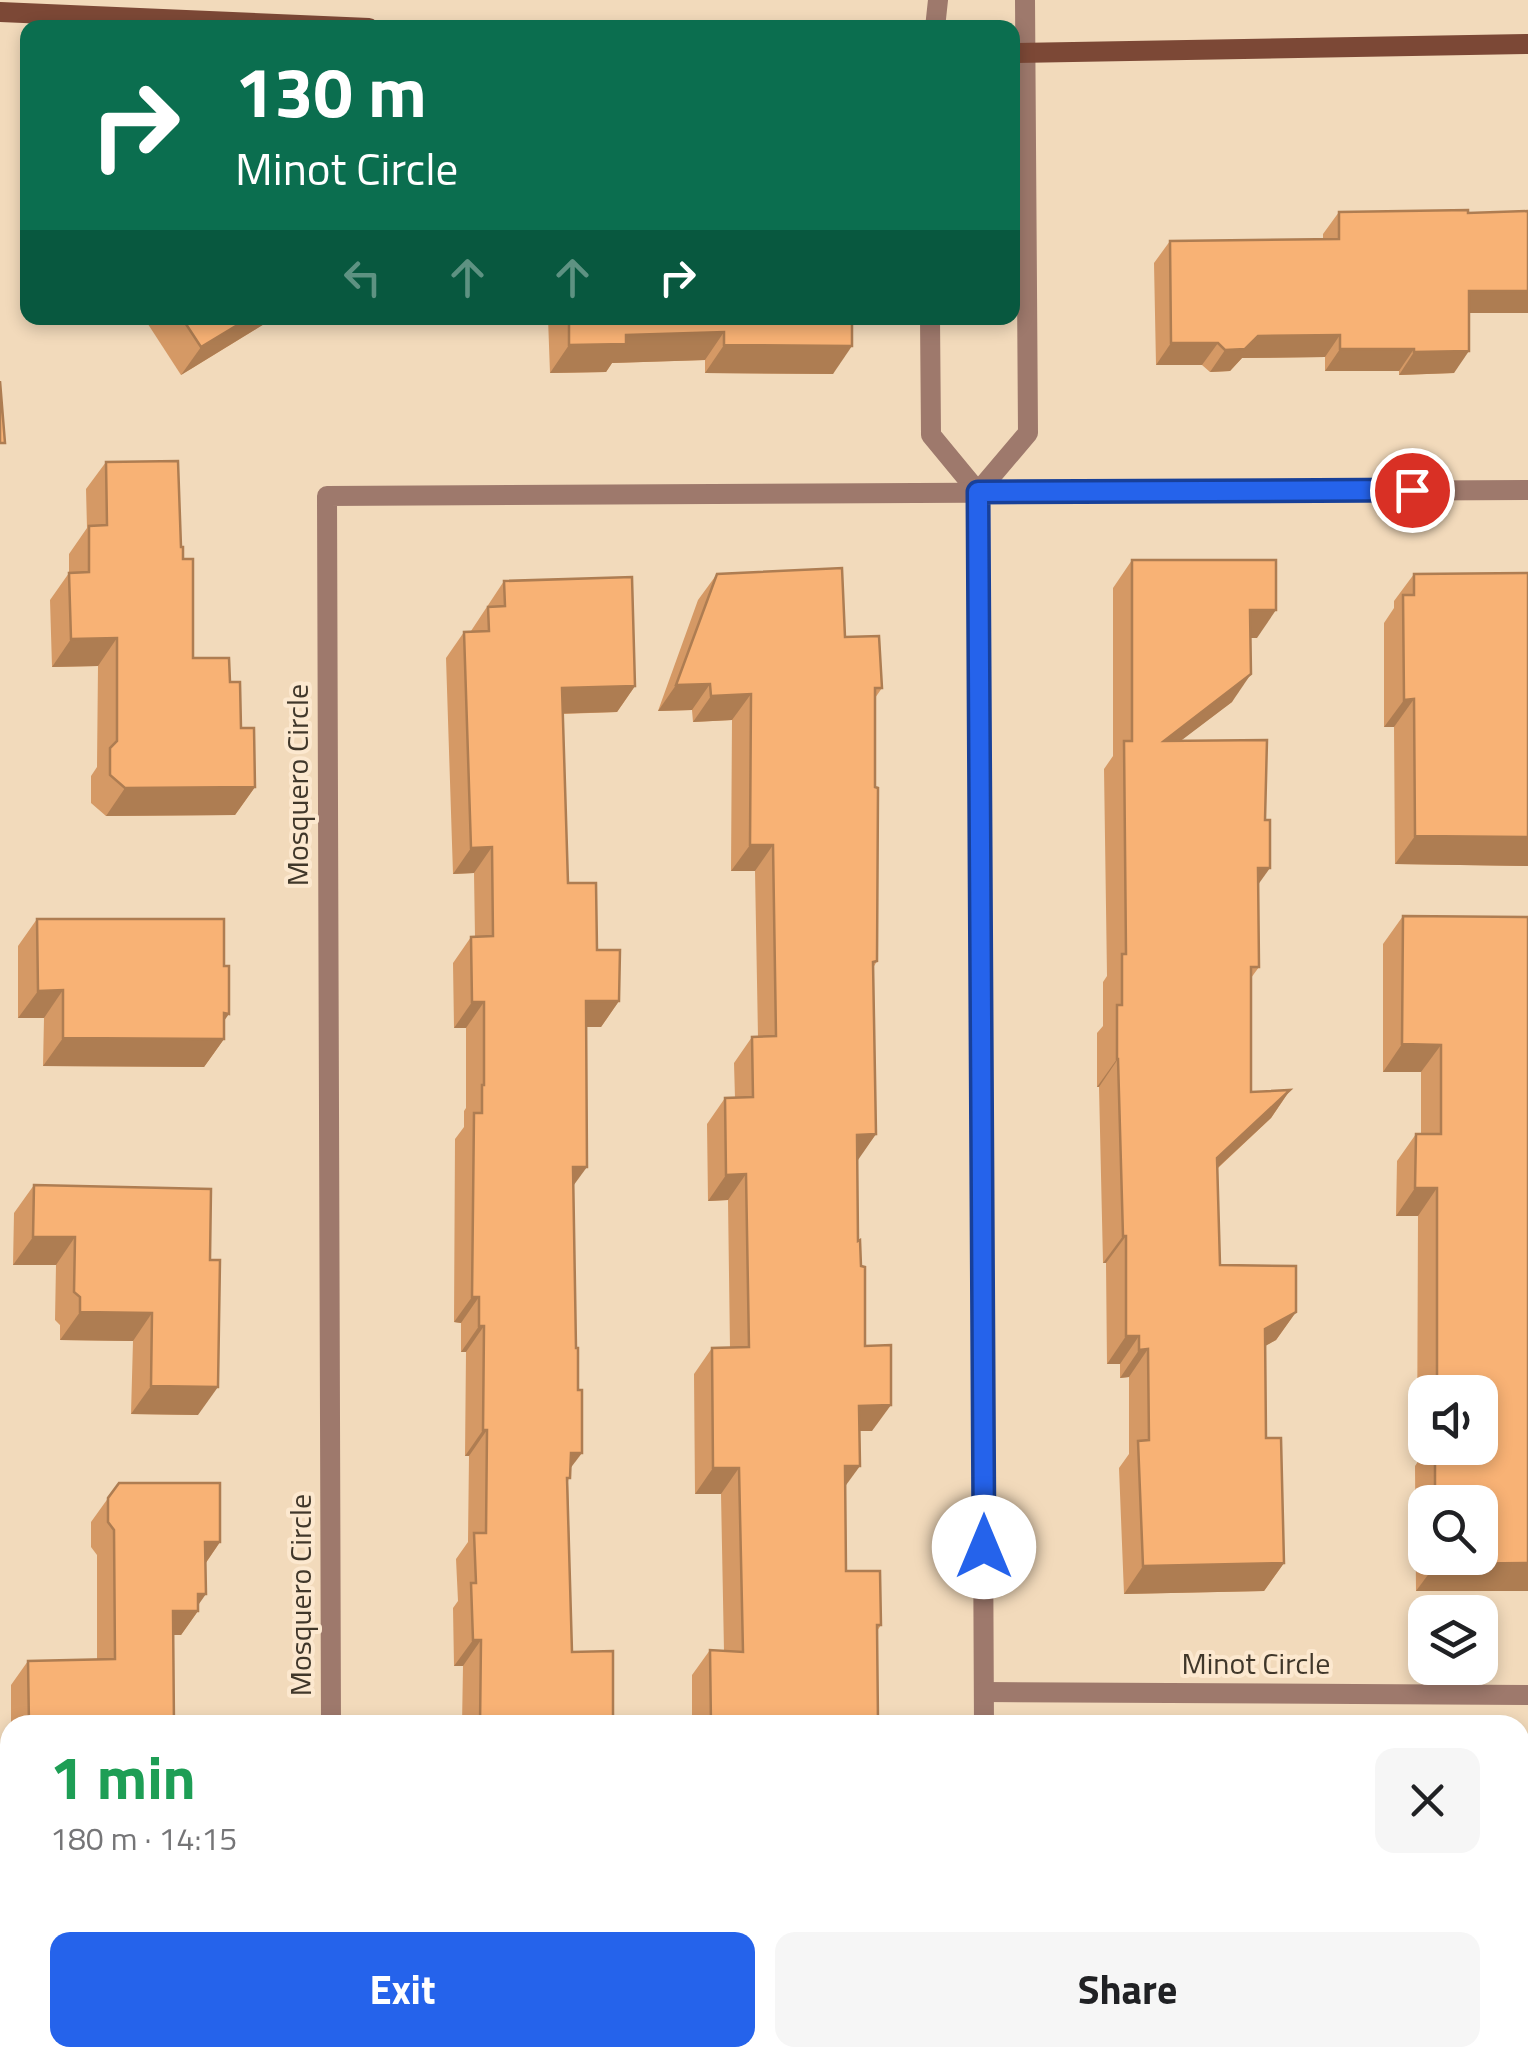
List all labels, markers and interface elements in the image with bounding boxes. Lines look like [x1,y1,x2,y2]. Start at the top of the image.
text: 130 m [235,38,427,144]
icon: right [70,60,200,190]
text: Minot Circle [235,134,458,202]
icon: left [335,250,390,305]
icon: ahead [440,250,495,305]
icon: ahead [545,250,600,305]
icon: right [650,250,705,305]
pin [1370,448,1455,533]
icon: arrive [1385,463,1440,518]
street label: Mosquero Circle [274,684,320,886]
map controls [1408,1375,1498,1685]
button: sound [1408,1375,1498,1465]
button: search [1408,1485,1498,1575]
street label: Mosquero Circle [277,1494,323,1696]
position arrow [932,1495,1036,1599]
button: layers [1408,1595,1498,1685]
street label: Minot Circle [1182,1640,1330,1686]
text: 1 min [50,1731,196,1822]
button: close [1375,1748,1480,1853]
text: 180 m · 14:15 [50,1814,237,1862]
button: Exit [50,1932,755,2047]
button: Share [775,1932,1480,2047]

